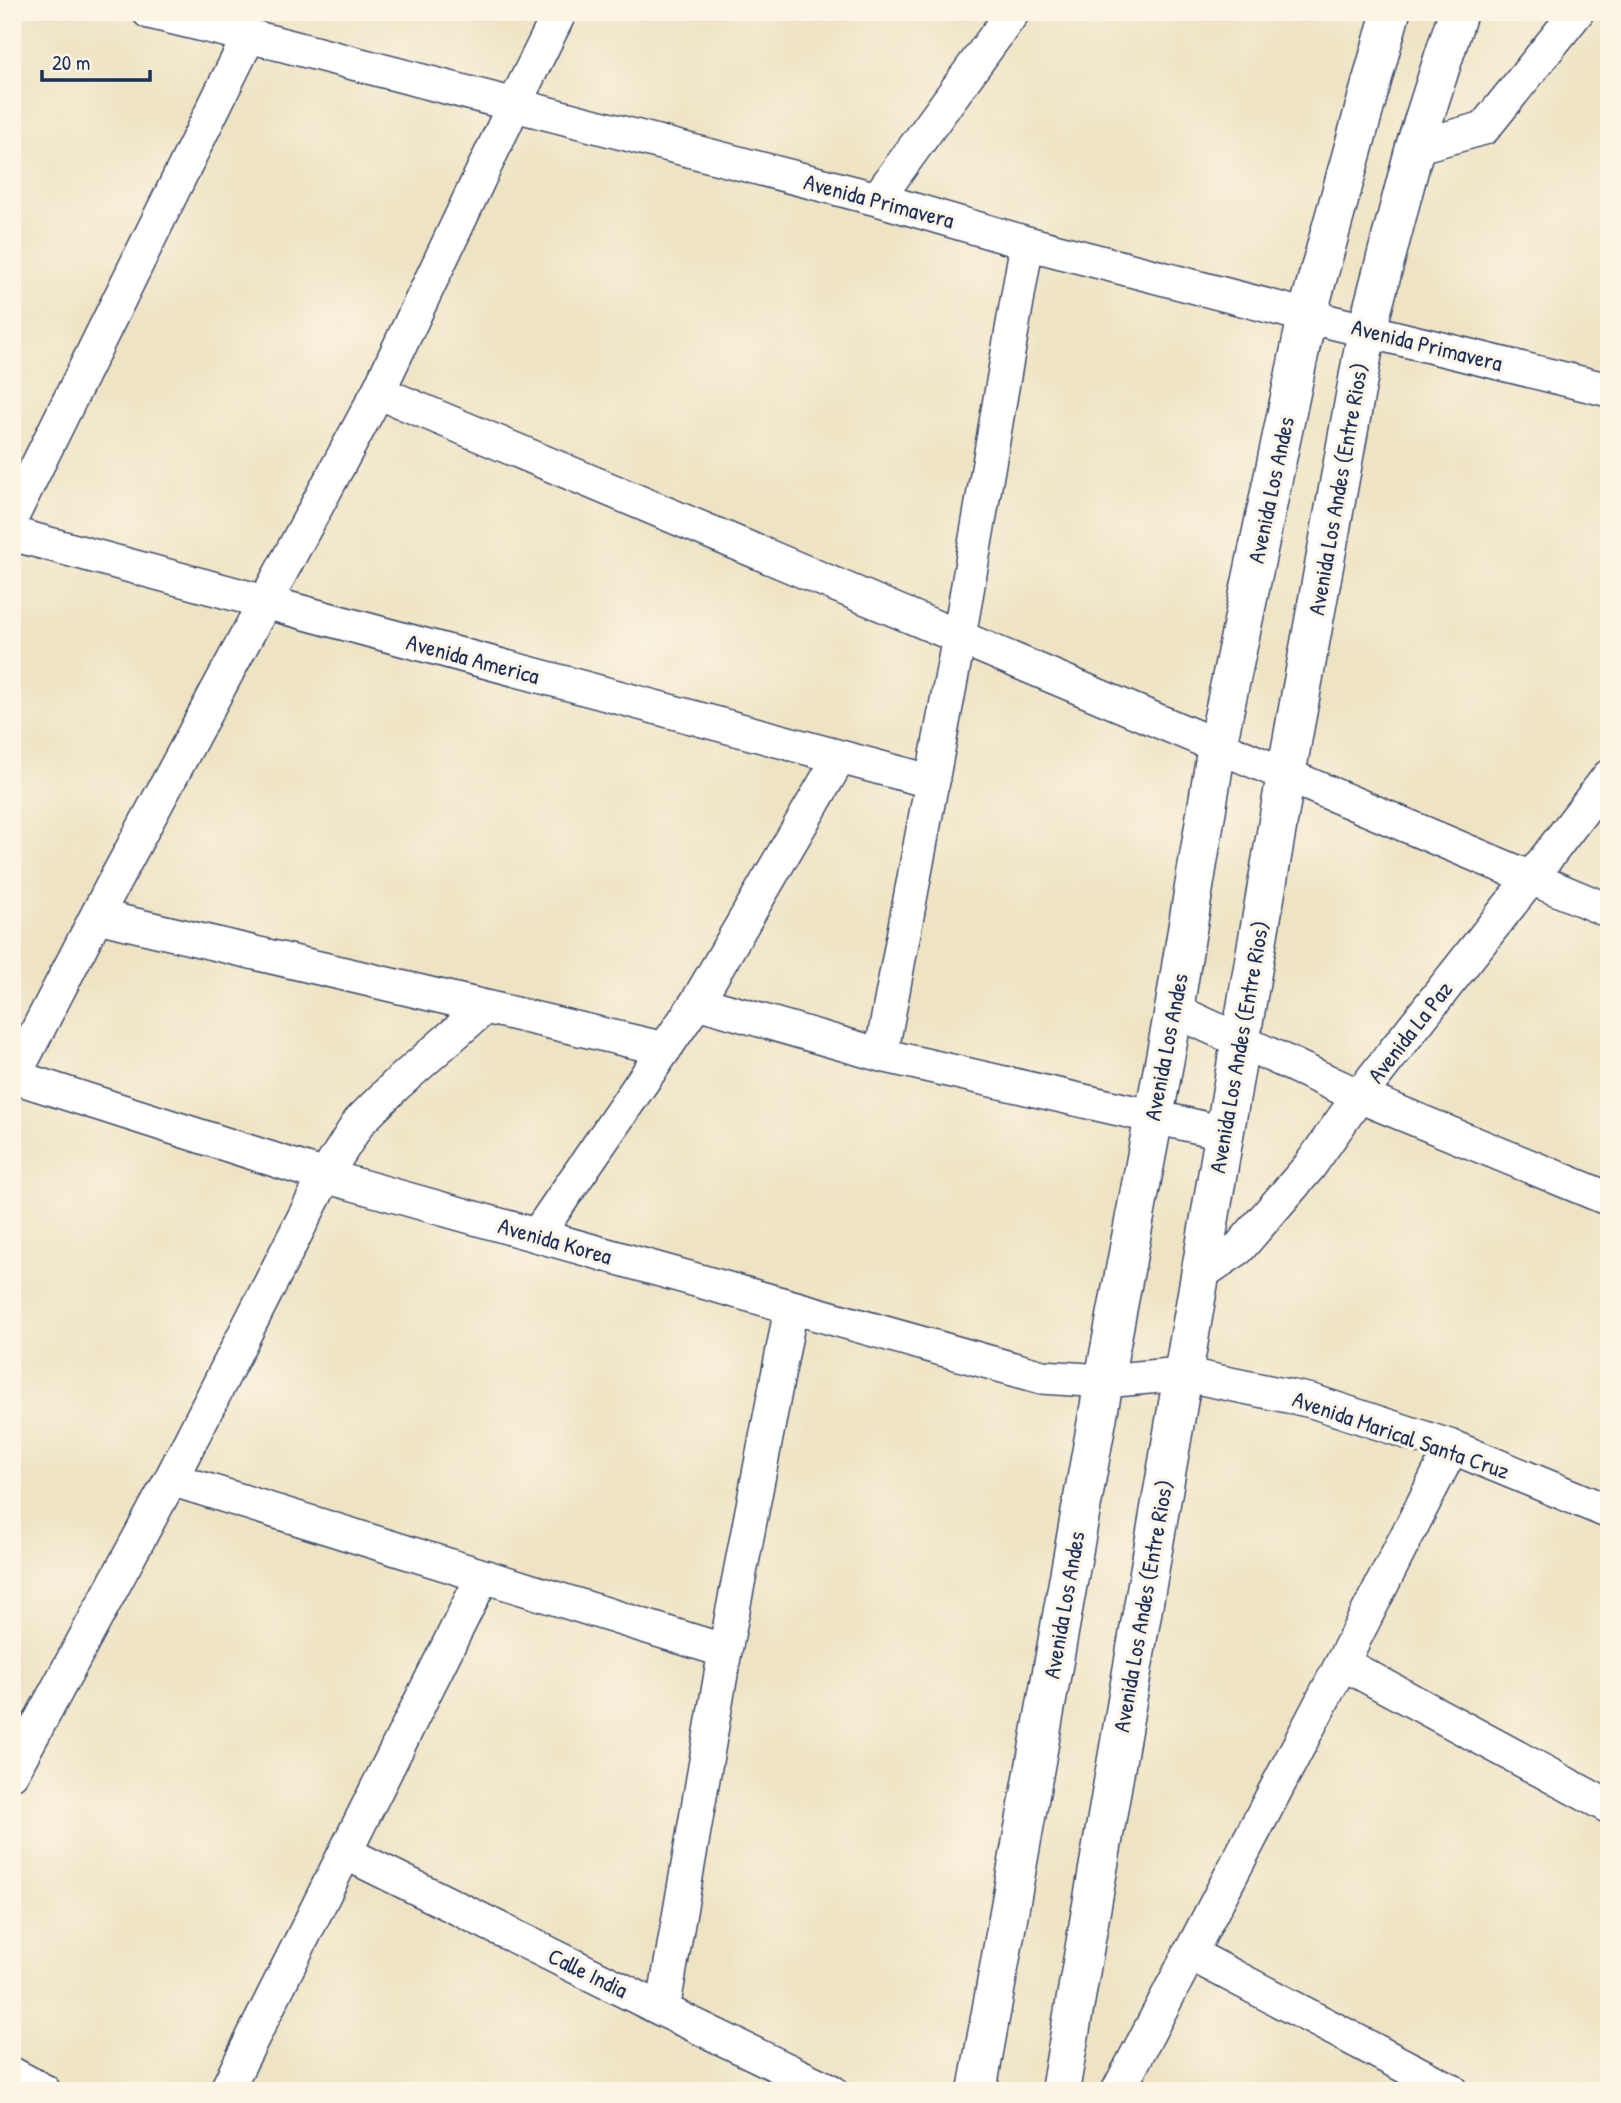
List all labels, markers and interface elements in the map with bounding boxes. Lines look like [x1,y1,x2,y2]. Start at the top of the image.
scale bar [42,38,150,82]
text: 20 m [52,48,90,77]
street label: Avenida Primavera [801,166,958,235]
street label: Avenida Primavera [1348,311,1506,378]
street label: Avenida Los Andes (Entre Rios) [1300,360,1375,618]
street label: Avenida Los Andes [1240,414,1301,566]
street label: Avenida America [403,626,543,691]
street label: Avenida Los Andes (Entre Rios) [1201,918,1276,1176]
street label: Avenida Los Andes [1136,971,1195,1123]
street label: Avenida La Paz [1360,974,1459,1089]
street label: Avenida Korea [495,1210,616,1272]
street label: Avenida Marical Santa Cruz [1289,1383,1514,1486]
street label: Avenida Los Andes (Entre Rios) [1105,1477,1180,1735]
street label: Avenida Los Andes [1035,1529,1092,1681]
street label: Calle India [543,1940,633,2005]

